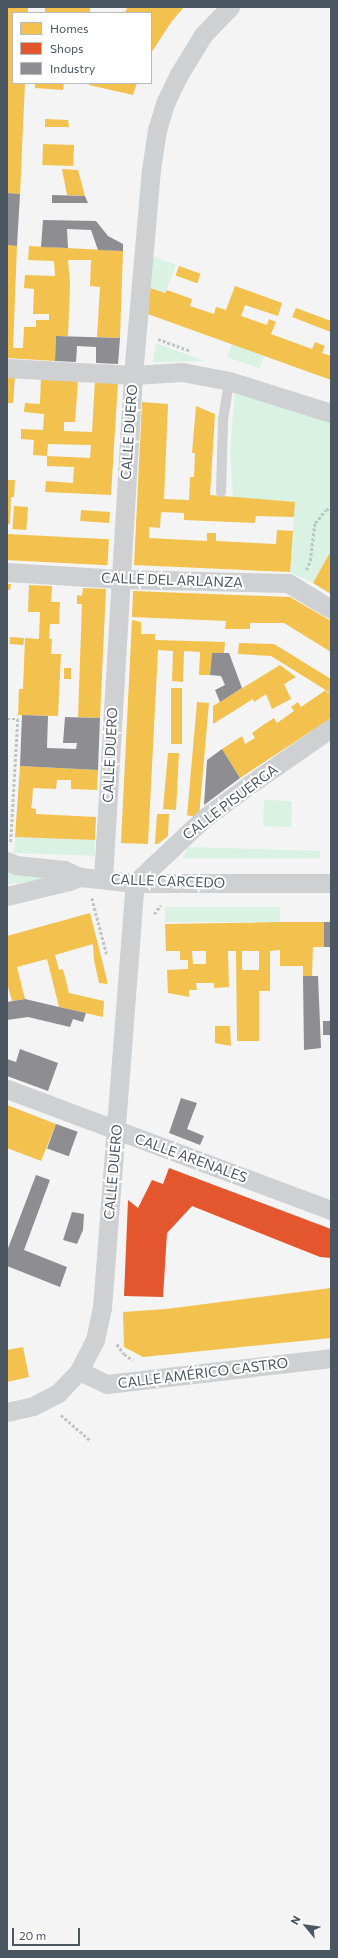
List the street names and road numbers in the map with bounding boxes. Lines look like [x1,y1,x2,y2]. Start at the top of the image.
street label: CALLE DUERO [117,384,141,480]
street label: CALLE DEL ARLANZA [101,569,243,591]
street label: CALLE DUERO [99,707,121,803]
street label: CALLE PISUERGA [179,761,281,843]
street label: CALLE CARCEDO [111,871,225,891]
street label: CALLE DUERO [100,1124,126,1220]
street label: CALLE ARENALES [133,1130,249,1186]
street label: CALLE AMÉRICO CASTRO [117,1354,289,1392]

